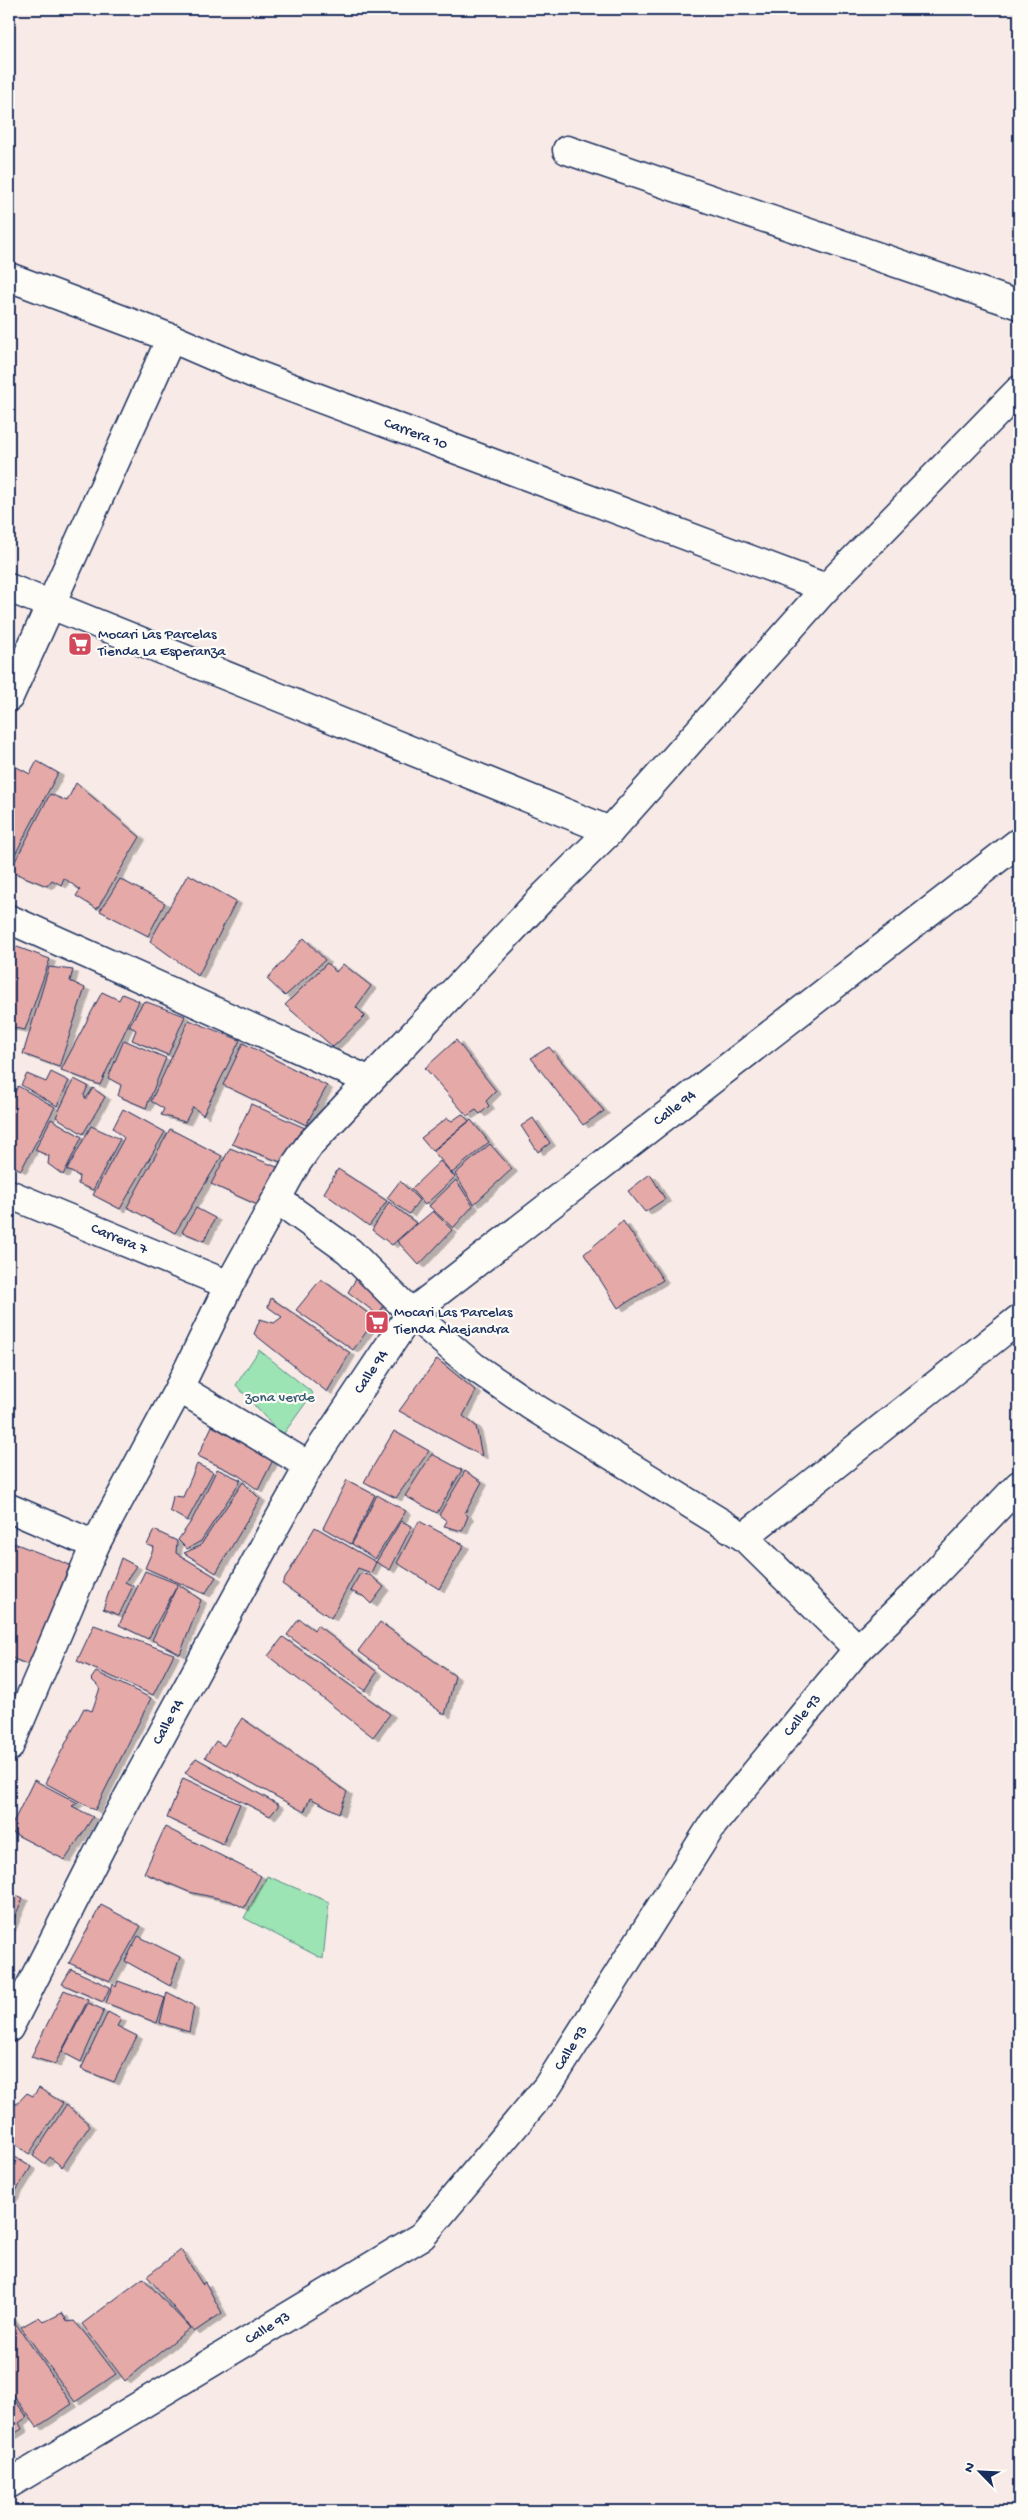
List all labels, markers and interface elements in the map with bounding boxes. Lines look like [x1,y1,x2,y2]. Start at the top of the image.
street label: Carrera 10 [381,414,450,455]
place label: Mocari Las Parcelas Tienda La Esperanza [97,626,226,661]
supermarket icon: Mocari Las Parcelas Tienda La Esperanza [67,631,93,657]
street label: Calle 94 [650,1086,700,1131]
street label: Carrera 7 [88,1220,151,1260]
place label: Mocari Las Parcelas Tienda Alaejandra [393,1304,513,1339]
supermarket icon: Mocari Las Parcelas Tienda Alaejandra [364,1309,390,1335]
street label: Calle 94 [351,1347,393,1397]
park label: zona verde [245,1389,315,1407]
street label: Calle 93 [780,1691,826,1740]
street label: Calle 94 [149,1696,188,1748]
street label: Calle 93 [551,2022,592,2074]
street label: Calle 93 [242,2308,294,2349]
north arrow [956,2448,1006,2498]
text: N [961,2460,980,2475]

